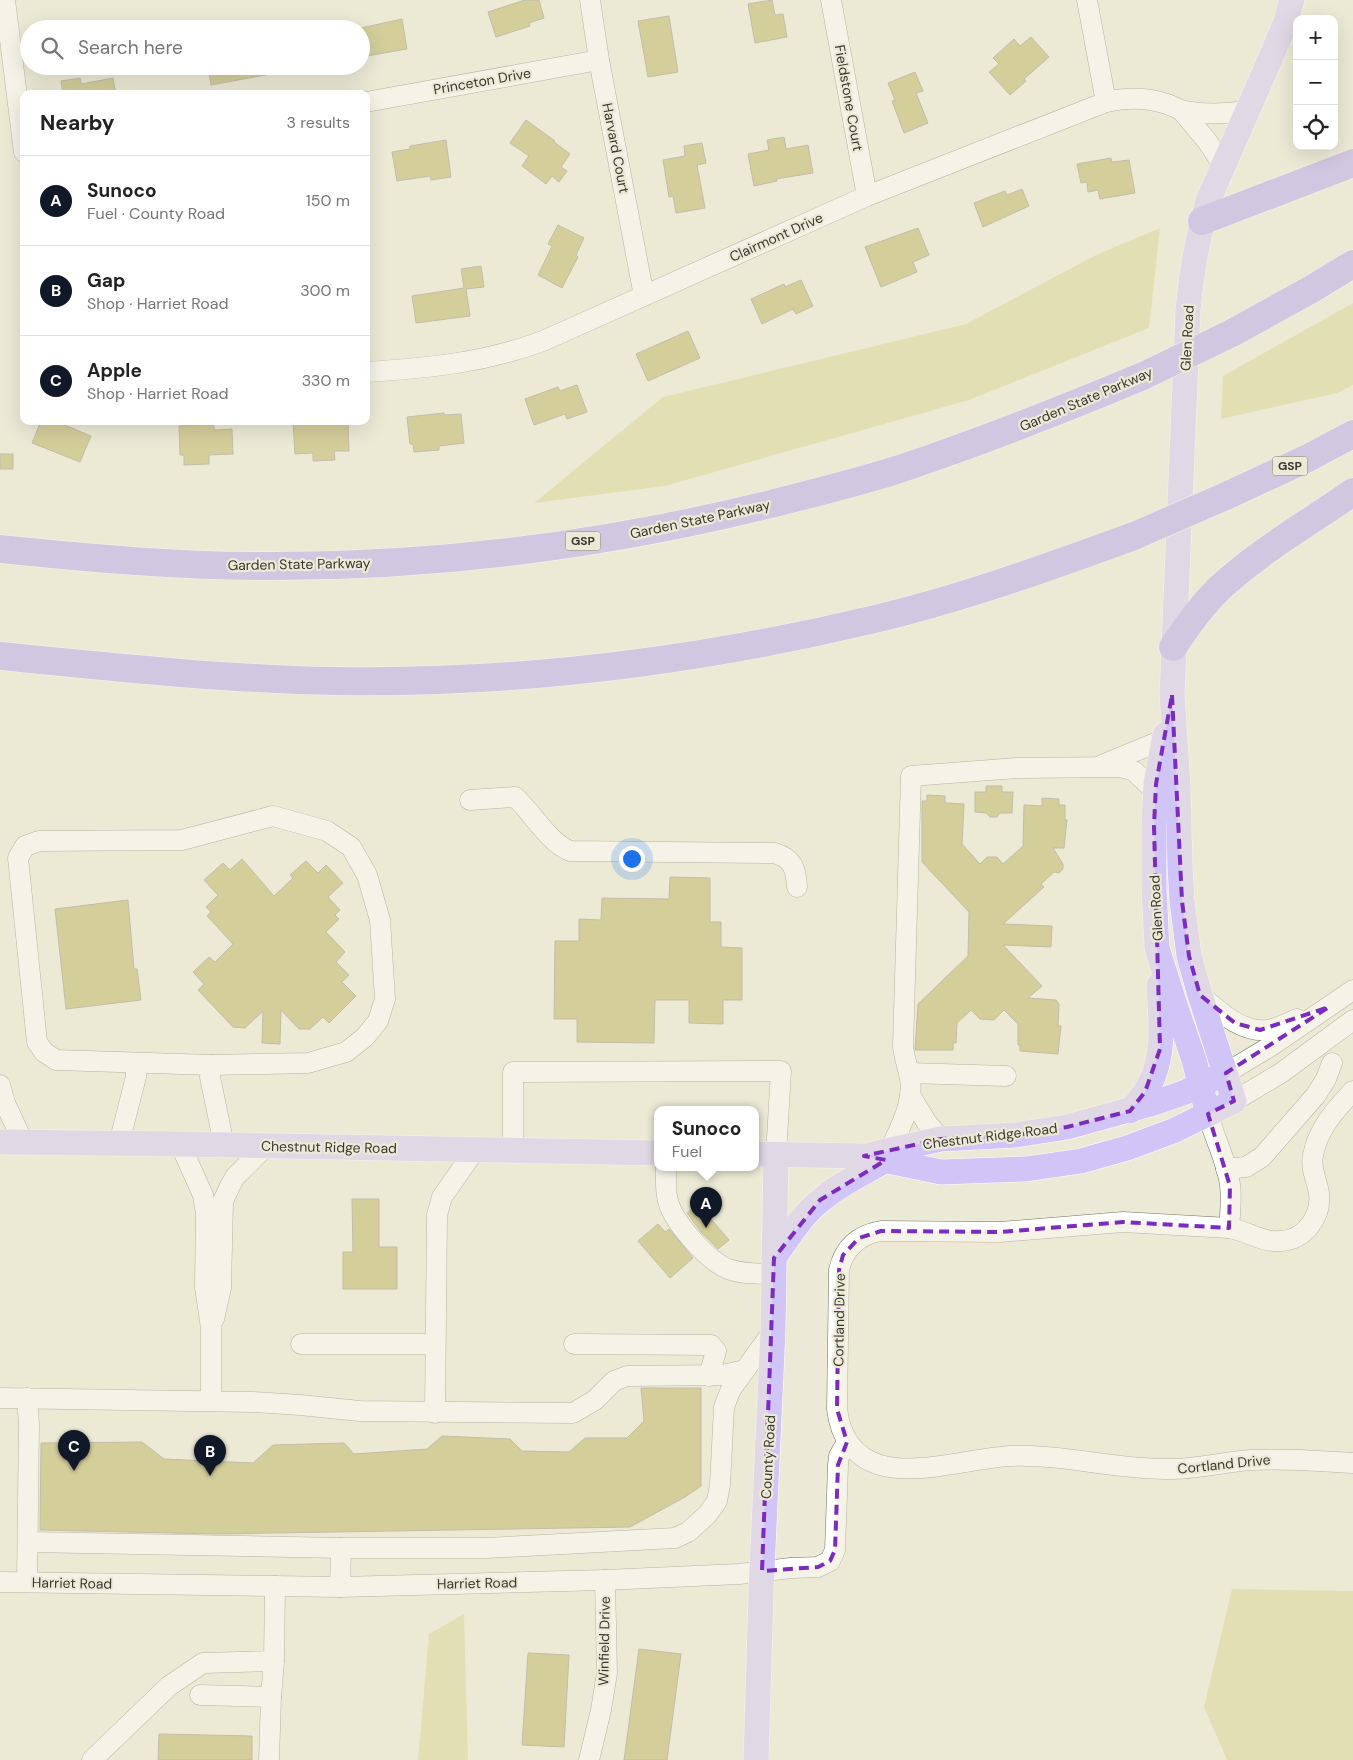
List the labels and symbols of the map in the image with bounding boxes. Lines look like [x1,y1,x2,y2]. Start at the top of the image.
street label: Fieldstone Court [831,43,867,153]
street label: Princeton Drive [432,64,532,98]
street label: Harvard Court [598,101,634,195]
street label: Clairmont Drive [726,208,826,266]
street label: Glen Road [1176,305,1198,371]
street label: Garden State Parkway [1017,363,1155,435]
road number: GSP [1272,456,1308,476]
street label: Garden State Parkway [628,495,772,543]
road number: GSP [566,532,600,550]
street label: Garden State Parkway [227,554,371,574]
your location [619,846,645,872]
street label: Glen Road [1145,875,1167,941]
street label: Chestnut Ridge Road [922,1119,1058,1153]
street label: Chestnut Ridge Road [261,1137,397,1157]
pin: A [690,1187,722,1228]
street label: Cortland Drive [829,1273,849,1367]
street label: County Road [757,1415,779,1499]
pin: C [58,1430,90,1471]
pin: B [194,1435,226,1476]
street label: Cortland Drive [1177,1450,1271,1478]
street label: Harriet Road [32,1573,112,1593]
street label: Harriet Road [437,1573,517,1593]
street label: Winfield Drive [594,1596,614,1686]

